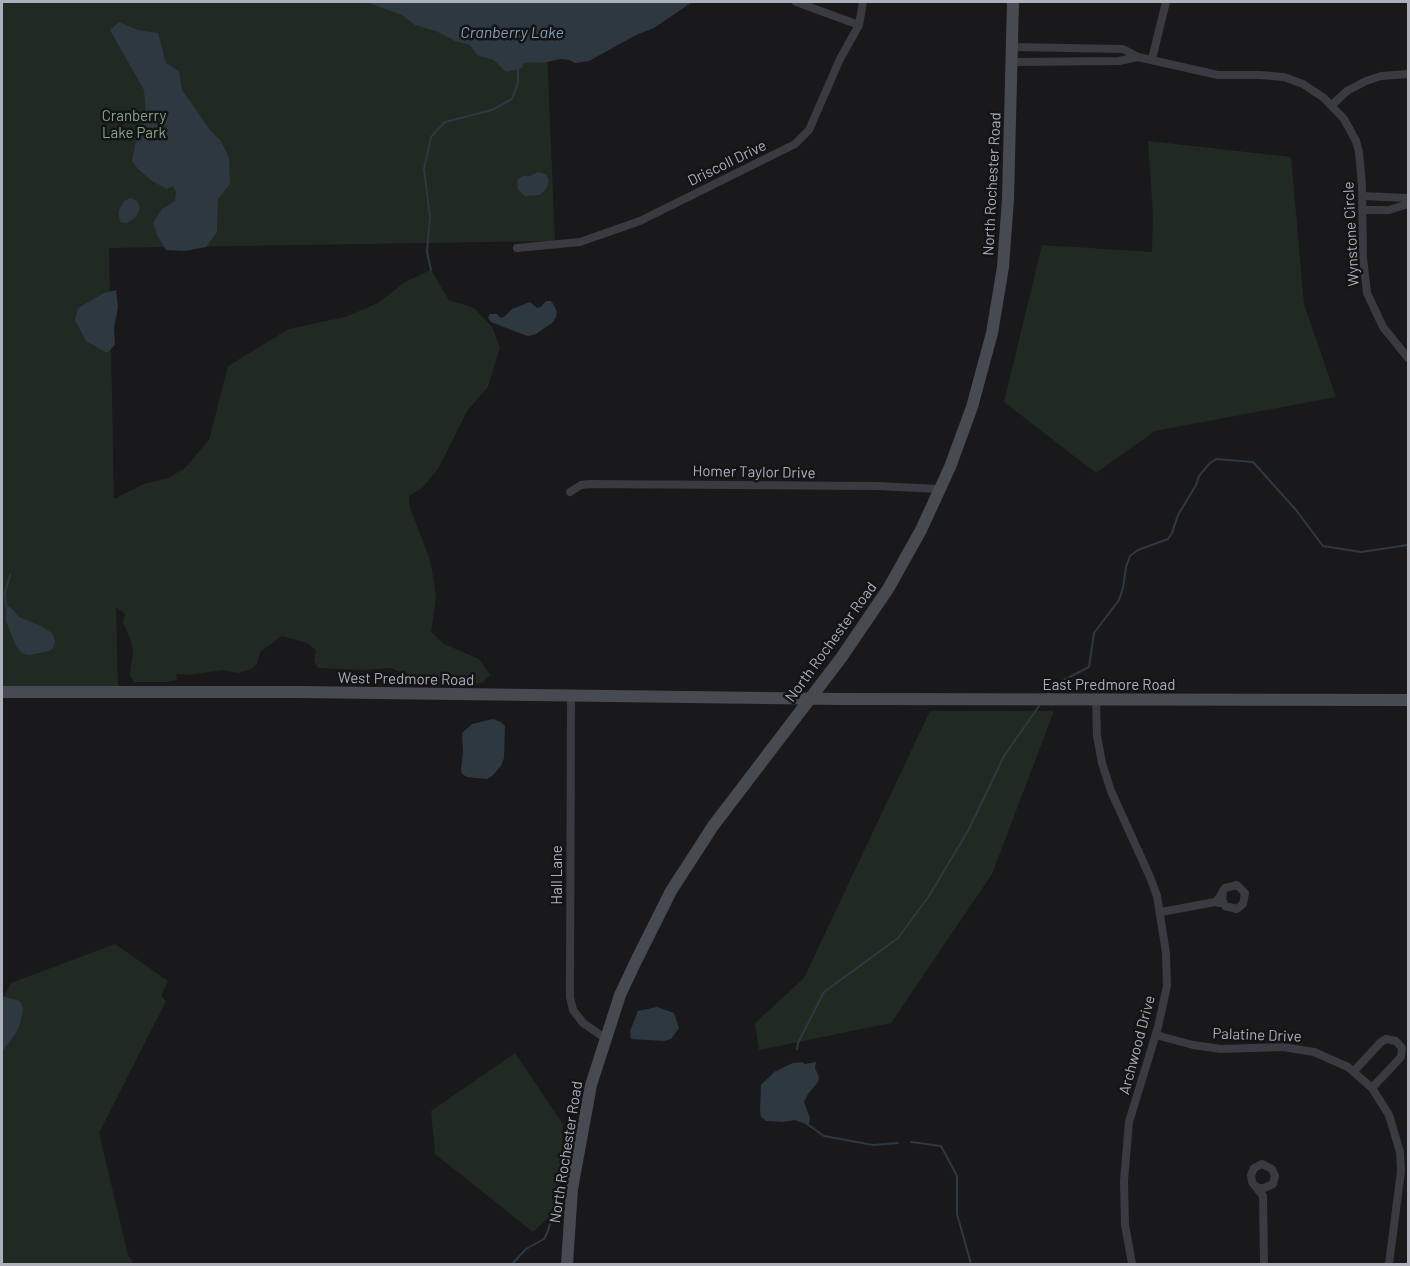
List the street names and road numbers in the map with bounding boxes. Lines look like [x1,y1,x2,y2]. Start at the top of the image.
street label: North Rochester Road [979,112,1005,256]
street label: Driscoll Drive [685,136,769,190]
street label: Wynstone Circle [1339,181,1363,287]
street label: Homer Taylor Drive [692,462,816,482]
street label: North Rochester Road [782,579,880,705]
street label: West Predmore Road [338,669,474,689]
street label: East Predmore Road [1043,676,1175,694]
street label: Hall Lane [548,845,566,905]
street label: Archwood Drive [1115,994,1159,1096]
street label: Palatine Drive [1212,1024,1302,1046]
street label: North Rochester Road [546,1080,586,1224]

